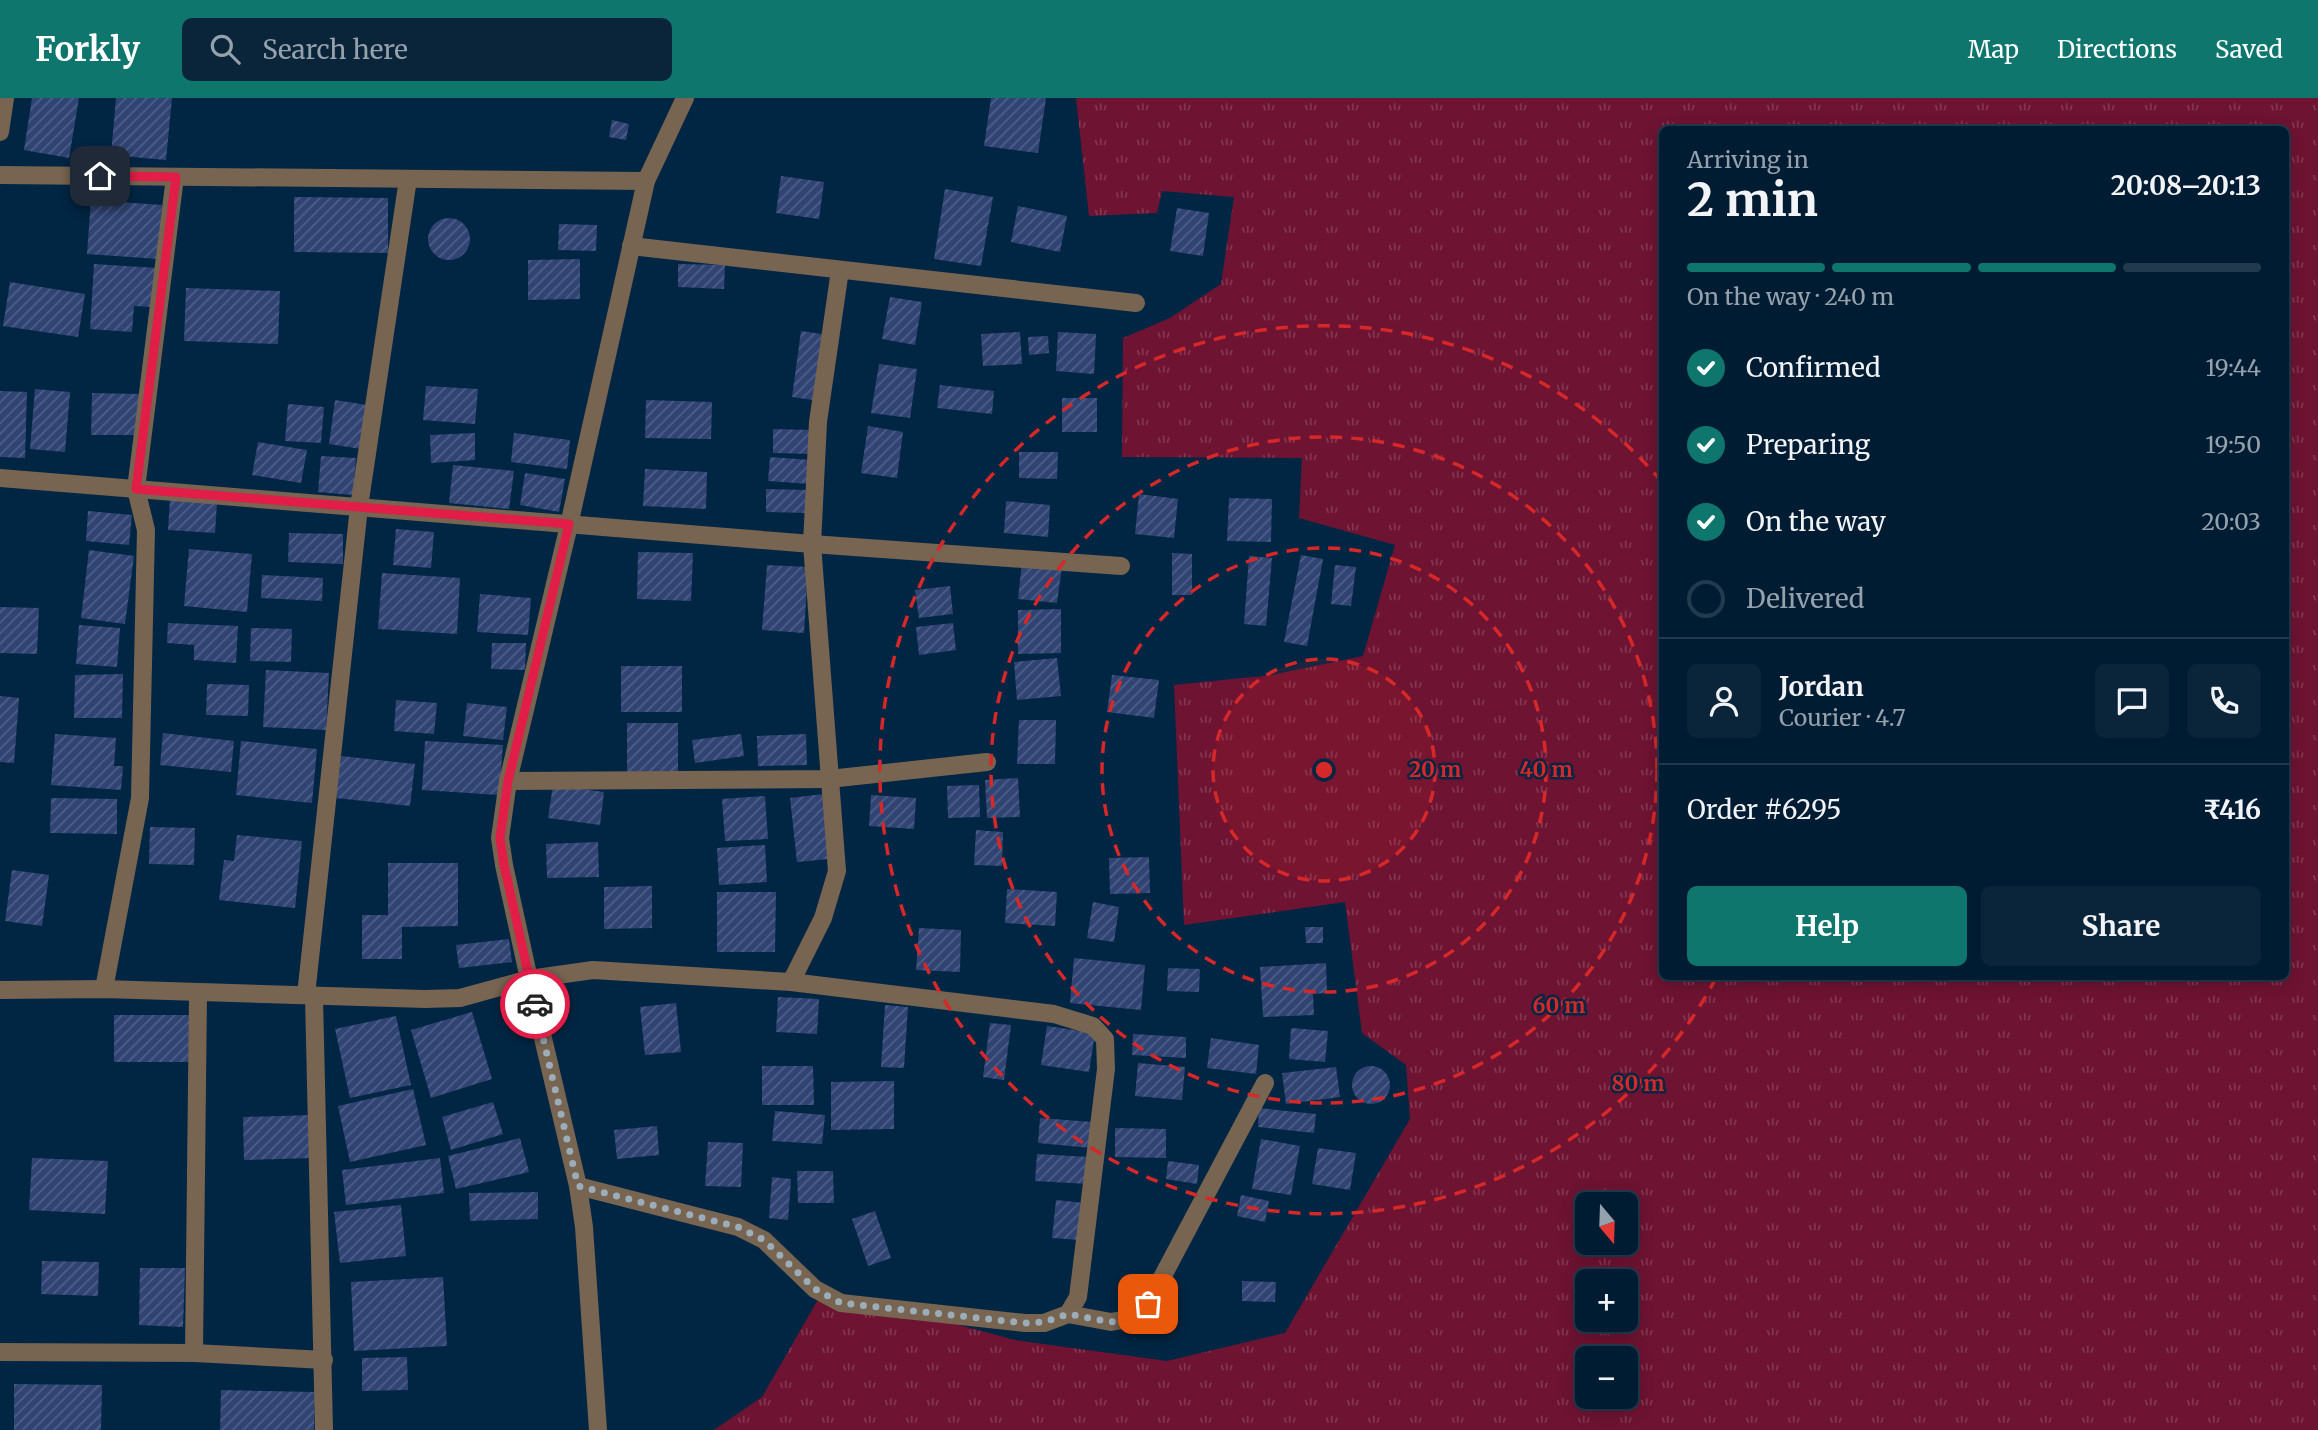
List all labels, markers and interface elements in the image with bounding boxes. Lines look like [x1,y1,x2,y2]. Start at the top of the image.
search box [182,18,672,81]
text: Forkly [35,29,140,70]
icon: search [206,30,244,68]
text: Search here [262,33,408,66]
text: Map [1968,34,2019,65]
text: Directions [2057,34,2177,65]
text: Saved [2215,34,2283,65]
text: Arriving in [1687,145,1809,174]
pin [70,146,130,206]
icon: home [81,157,119,195]
text: 20:08–20:13 [2111,169,2261,202]
text: 2 min [1687,171,1818,229]
text: On the way · 240 m [1687,282,1894,311]
icon: check [1687,349,1725,387]
text: Confirmed [1746,351,1881,384]
text: 19:44 [2205,353,2261,382]
icon: check [1687,426,1725,464]
text: Preparing [1746,428,1870,461]
text: 19:50 [2205,430,2261,459]
icon: check [1687,503,1725,541]
text: On the way [1746,505,1886,538]
text: 20:03 [2201,507,2261,536]
text: Delivered [1746,582,1865,615]
button: person [1687,664,1761,738]
button: chat [2095,664,2169,738]
button: phone [2187,664,2261,738]
text: Jordan [1779,670,1864,703]
text: Courier · 4.7 [1779,703,1906,732]
text: 20 m [1409,756,1461,783]
text: 40 m [1519,756,1573,783]
centre of rings [1312,758,1336,782]
text: Order #6295 [1687,793,1841,826]
text: ₹416 [2203,793,2261,826]
button: Help [1687,886,1967,966]
button: Share [1981,886,2261,966]
courier [500,969,570,1039]
icon: car [516,985,554,1023]
text: 60 m [1533,992,1585,1019]
text: 80 m [1612,1070,1664,1097]
north arrow [1575,1192,1638,1255]
map controls [1575,1192,1638,1409]
button: + [1575,1269,1638,1332]
pin [1118,1274,1178,1334]
icon: bag [1129,1285,1167,1323]
button: − [1575,1346,1638,1409]

